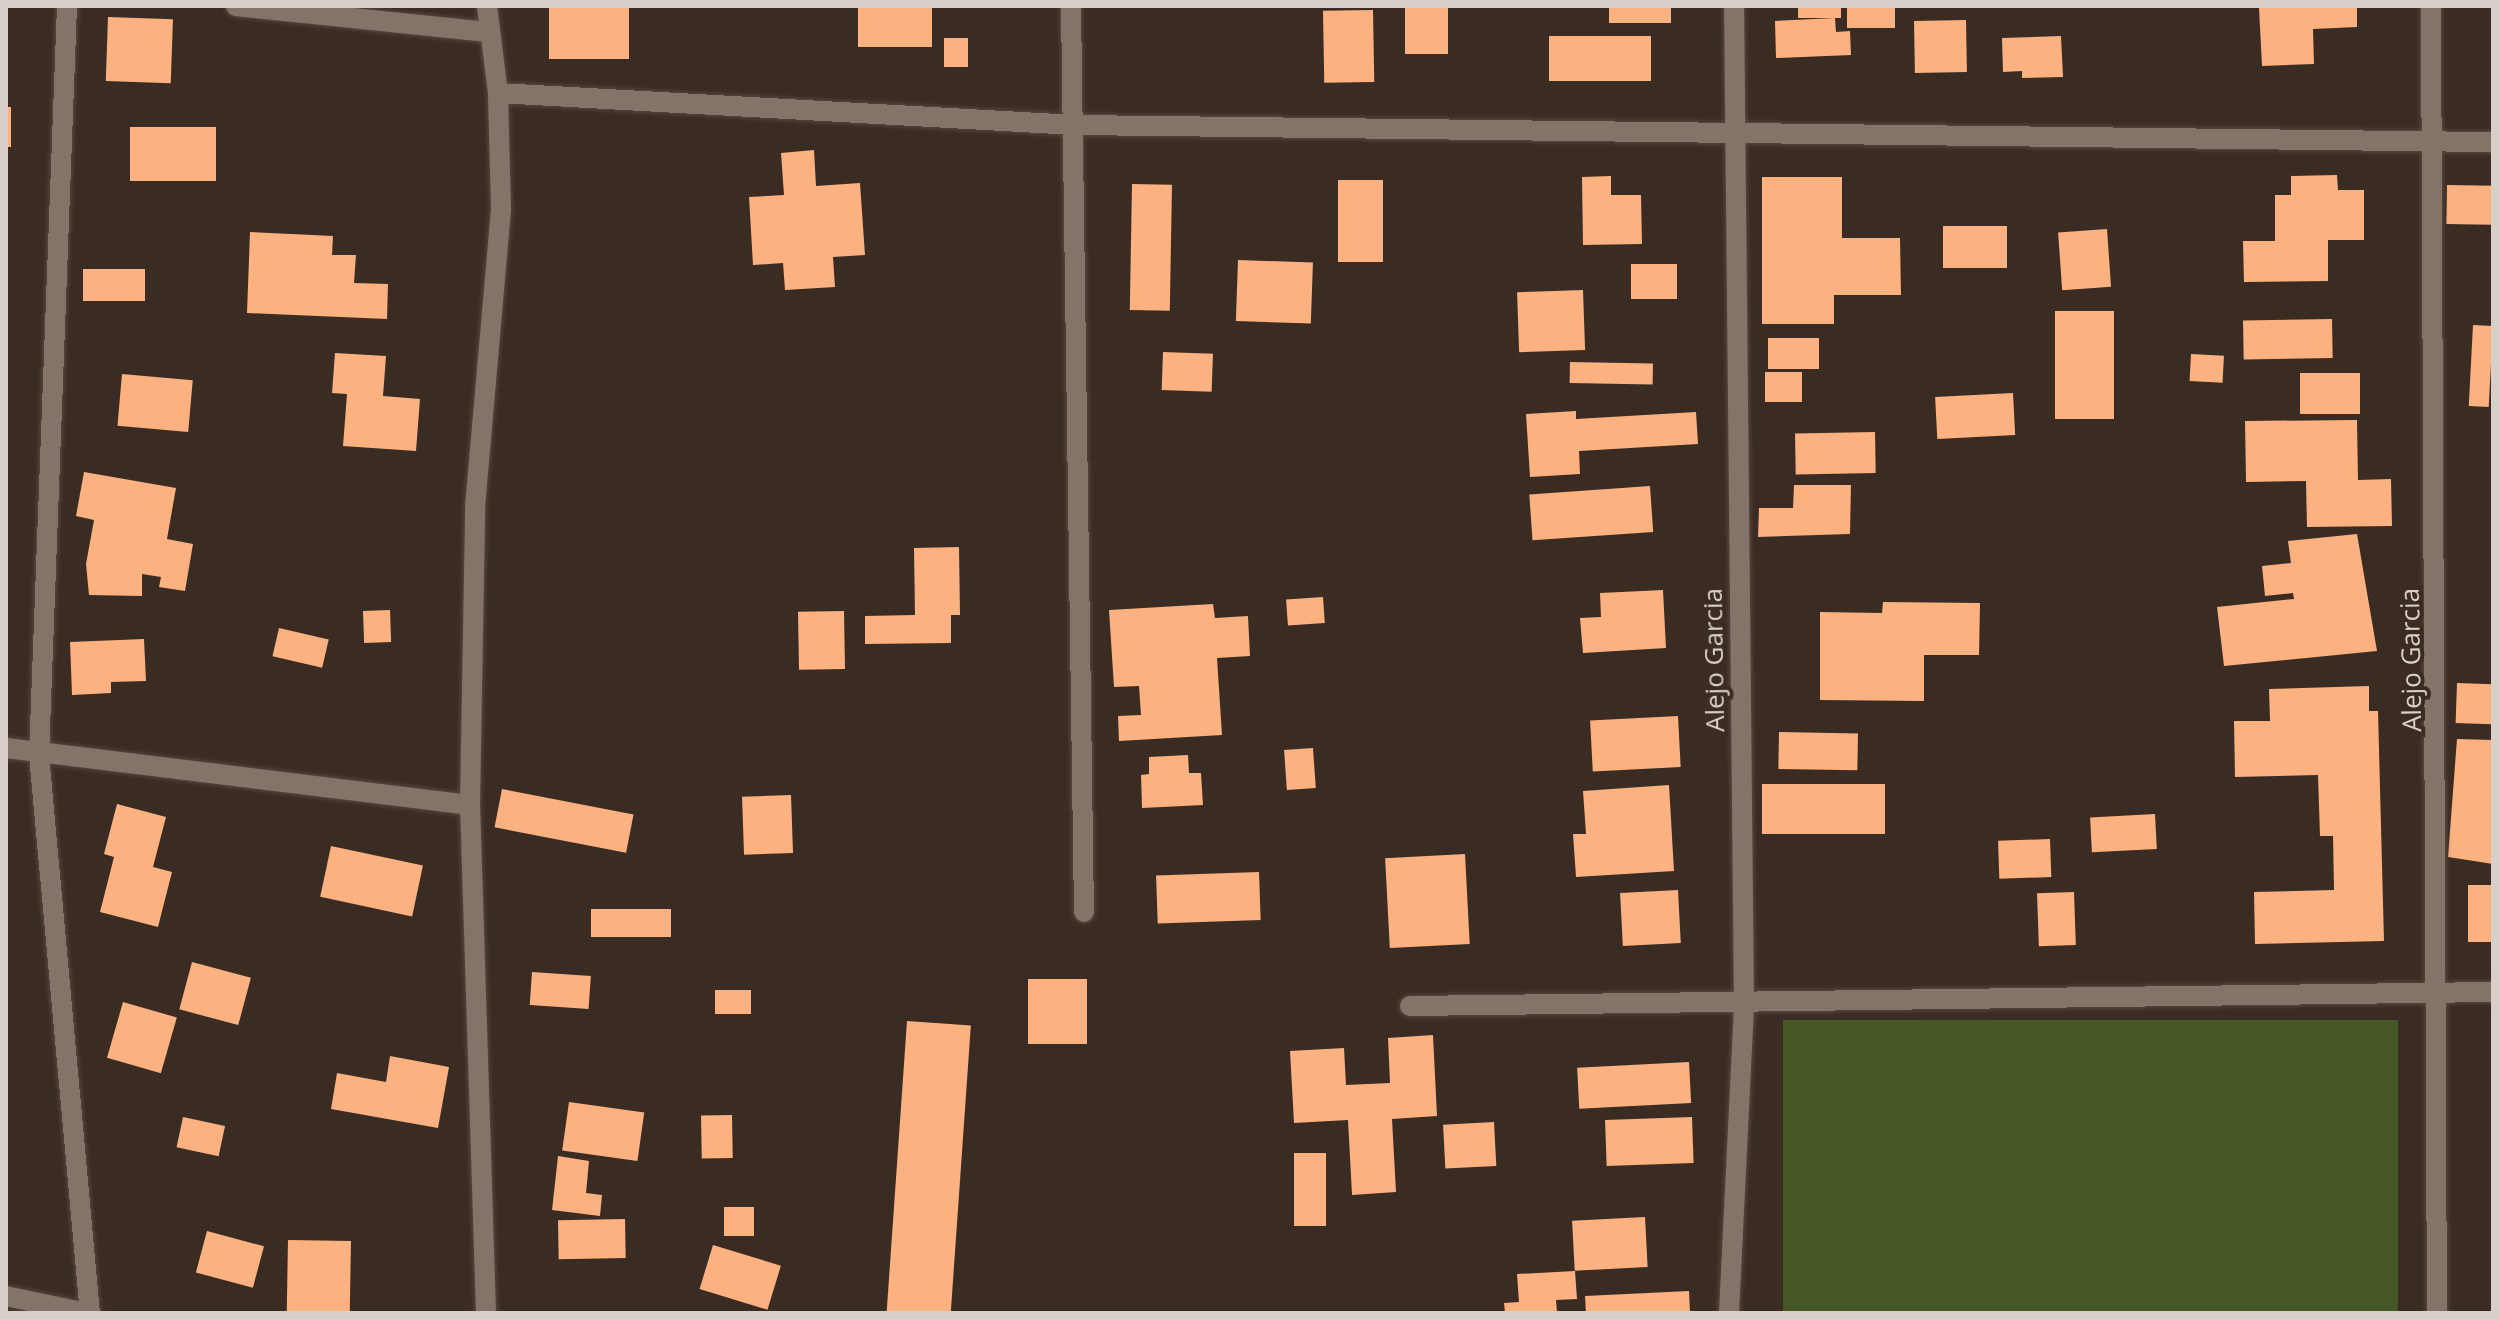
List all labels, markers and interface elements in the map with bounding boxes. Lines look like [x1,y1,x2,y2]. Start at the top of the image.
street label: Alejo Garcia [1697,588,1731,732]
street label: Alejo Garcia [2394,588,2428,732]

